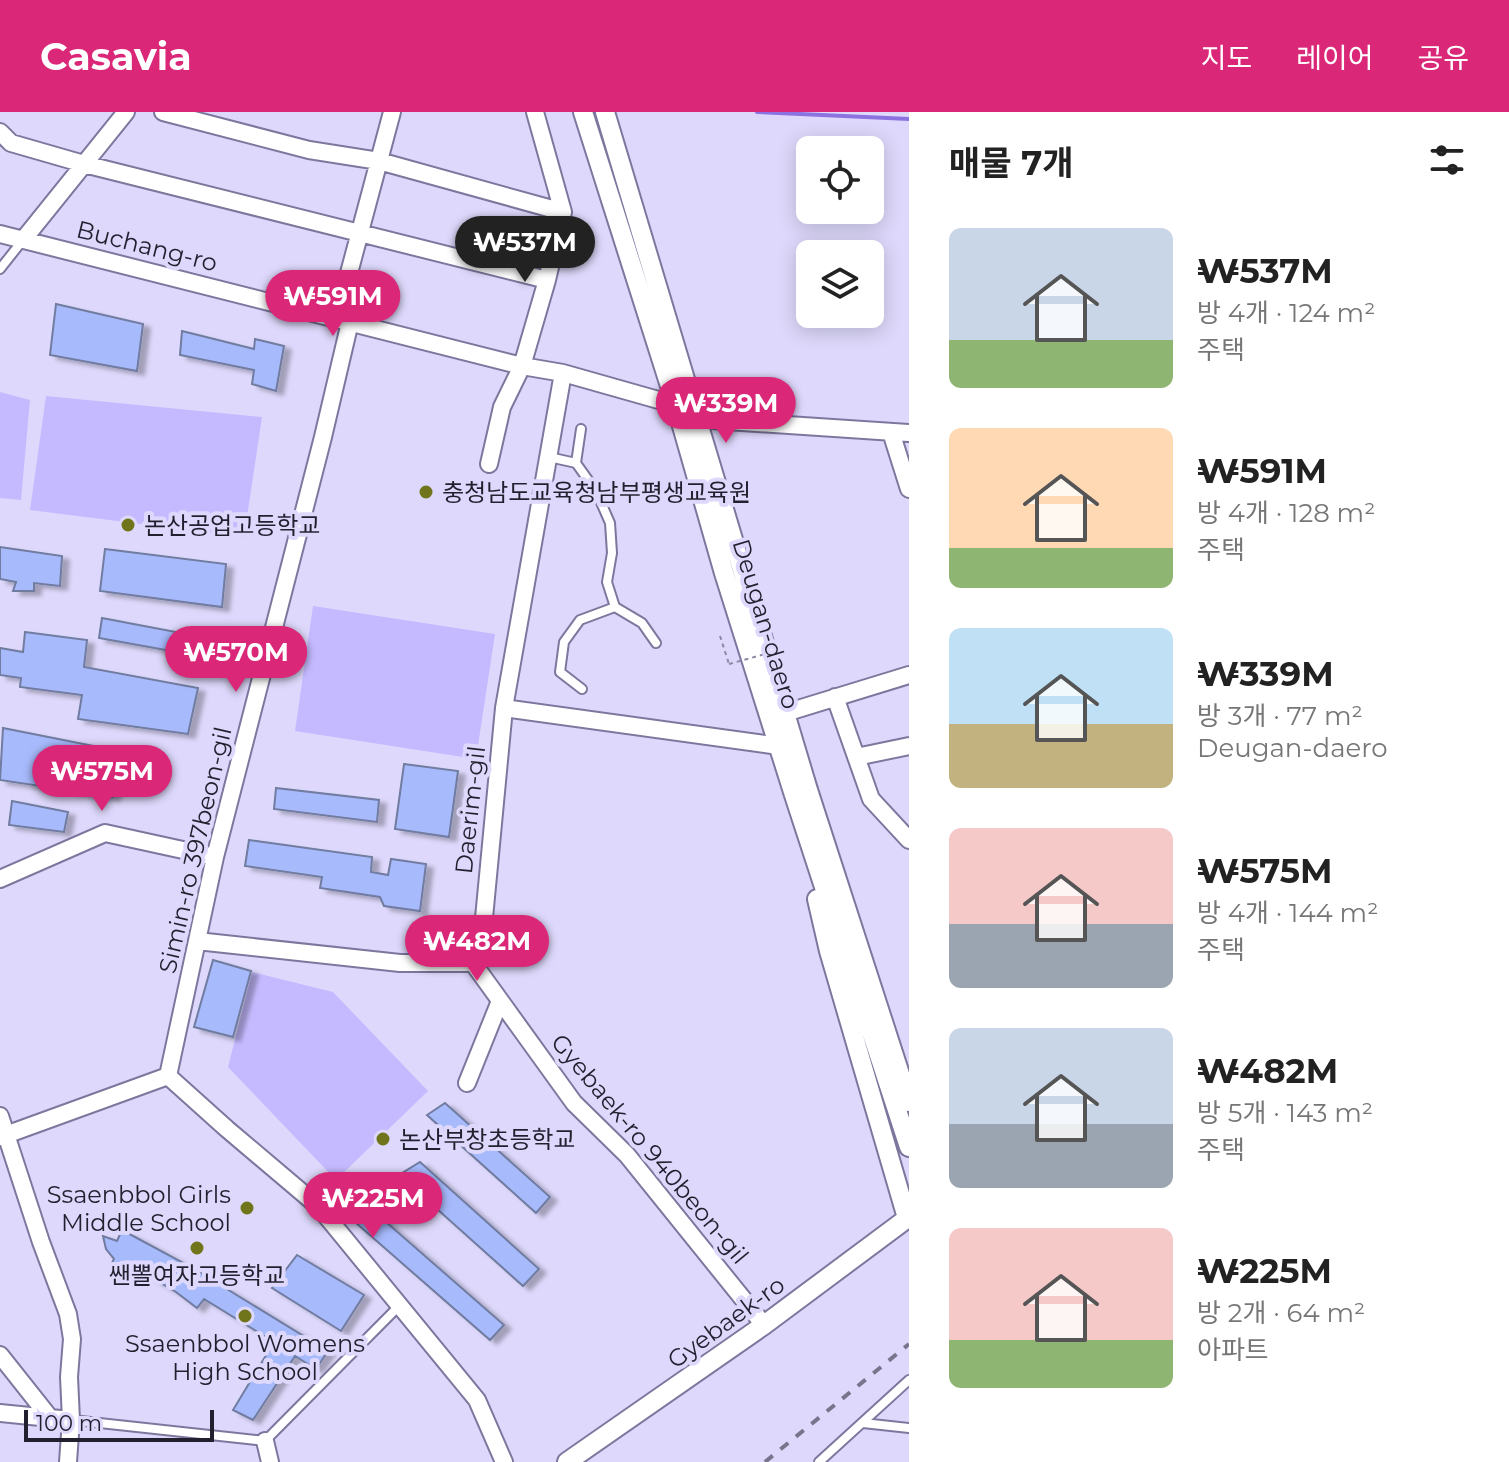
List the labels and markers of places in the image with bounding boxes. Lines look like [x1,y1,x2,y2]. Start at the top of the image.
pin: ₩537M [469,216,581,284]
pin: ₩591M [277,270,389,338]
pin: ₩339M [670,377,782,445]
place label: 충청남도교육청남부평생교육원 [442,478,751,507]
marker: 충청남도교육청남부평생교육원 [417,483,435,501]
place label: 논산공업고등학교 [144,511,321,540]
marker: 논산공업고등학교 [119,516,137,534]
pin: ₩570M [180,626,292,694]
pin: ₩575M [46,745,158,813]
pin: ₩482M [421,915,533,983]
place label: 논산부창초등학교 [399,1125,576,1154]
marker: 논산부창초등학교 [374,1130,392,1148]
pin: ₩225M [317,1172,429,1240]
place label: Ssaenbbol Girls Middle School [47,1180,231,1237]
marker: Ssaenbbol Girls Middle School [238,1199,256,1217]
marker: 쌘뽈여자고등학교 [188,1239,206,1257]
place label: 쌘뽈여자고등학교 [109,1261,285,1290]
marker: Ssaenbbol Womens High School [236,1307,254,1325]
place label: Ssaenbbol Womens High School [125,1329,365,1386]

